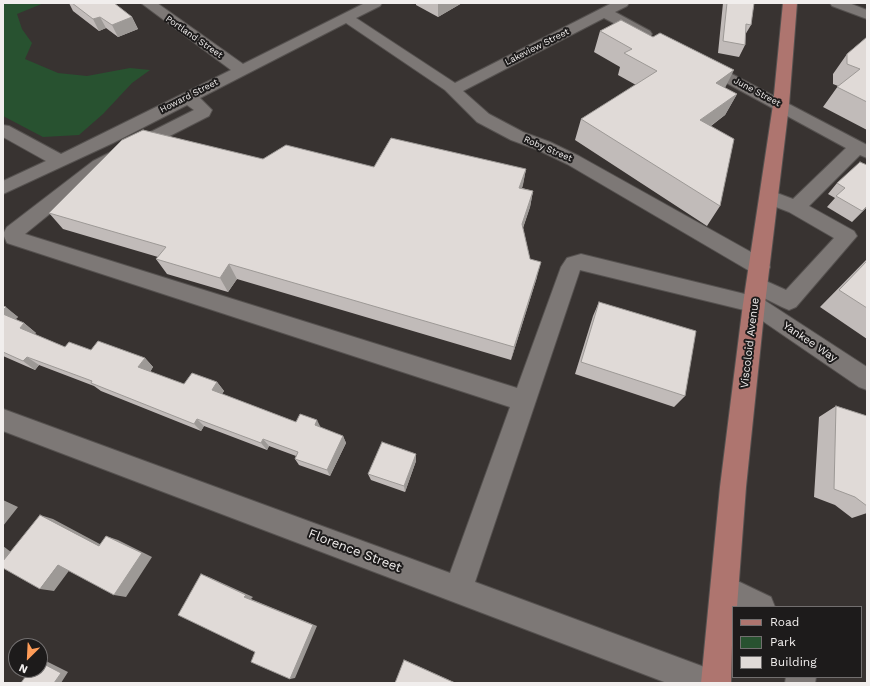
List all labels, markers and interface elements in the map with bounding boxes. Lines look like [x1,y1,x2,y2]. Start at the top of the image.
street label: Portland Street [163,13,225,61]
street label: Lakeview Street [503,26,571,68]
street label: June Street [732,75,782,109]
street label: Howard Street [158,77,220,115]
street label: Roby Street [522,134,574,164]
street label: Viscoloid Avenue [738,297,762,389]
street label: Yankee Way [780,319,840,365]
street label: Florence Street [306,526,404,576]
legend [732,606,862,678]
text: Road [770,615,799,629]
text: Park [770,635,796,649]
north arrow [8,638,48,678]
text: Building [770,655,817,669]
text: N [17,661,30,676]

